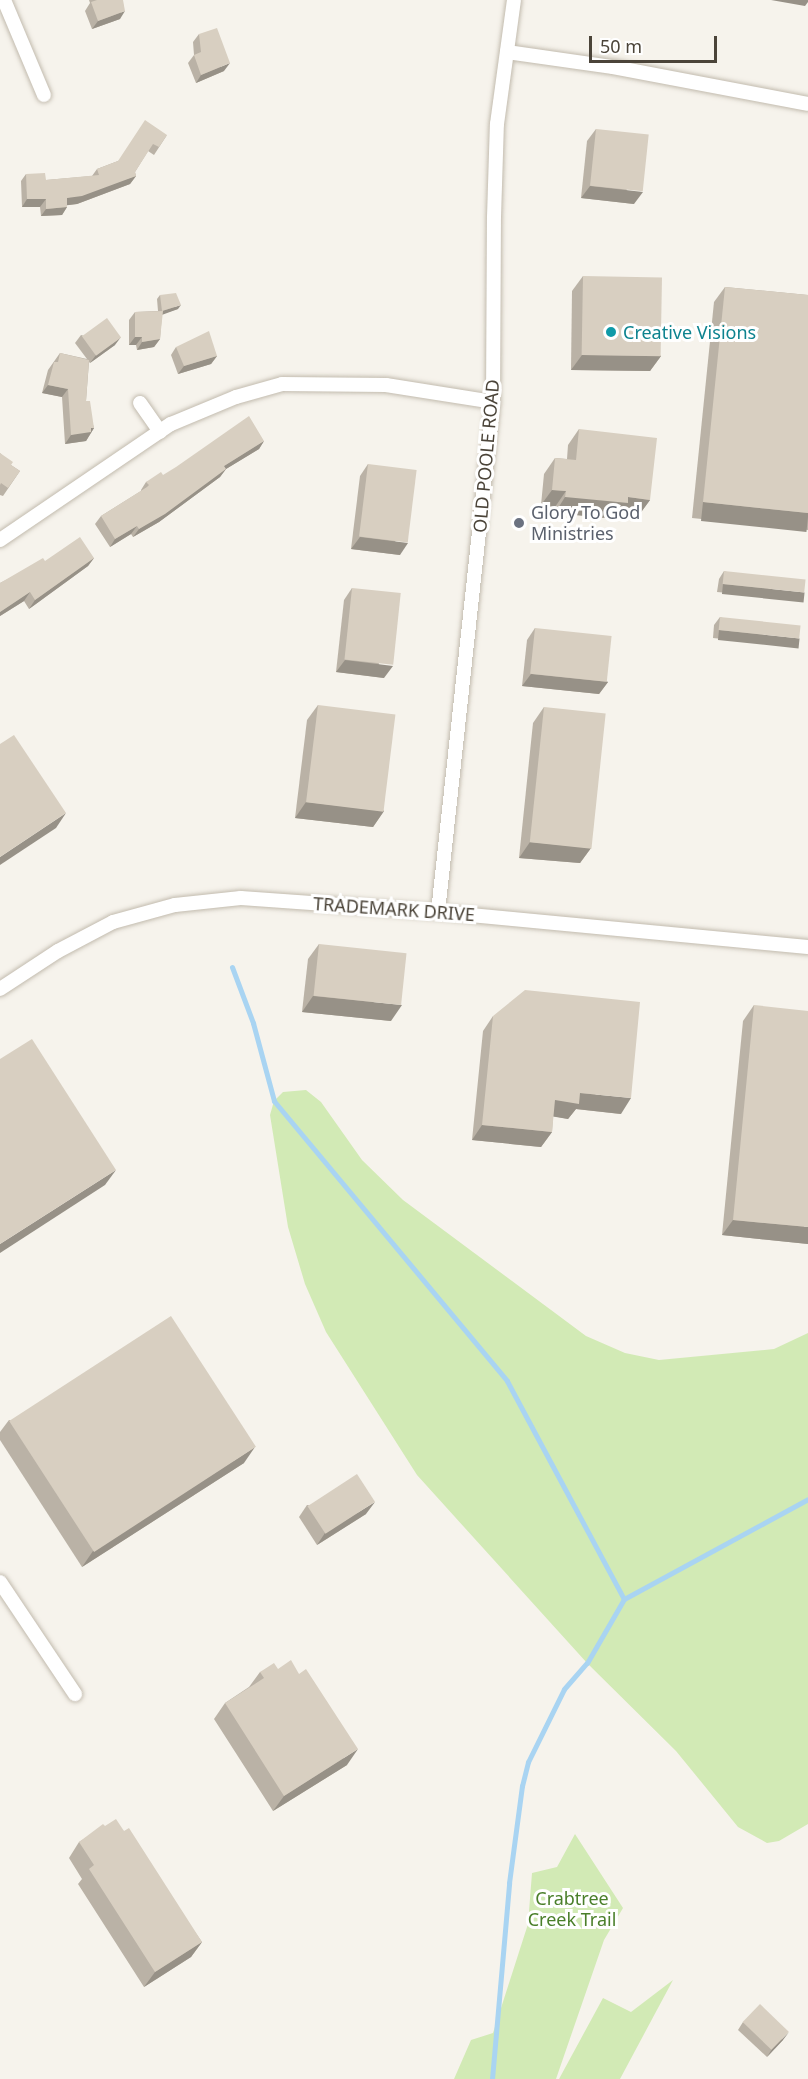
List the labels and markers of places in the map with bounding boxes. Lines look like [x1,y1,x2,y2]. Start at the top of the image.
place label: Creative Visions [623,321,756,343]
marker: Creative Visions [604,325,618,339]
place label: Glory To God Ministries [531,502,640,544]
marker: Glory To God Ministries [512,516,526,530]

